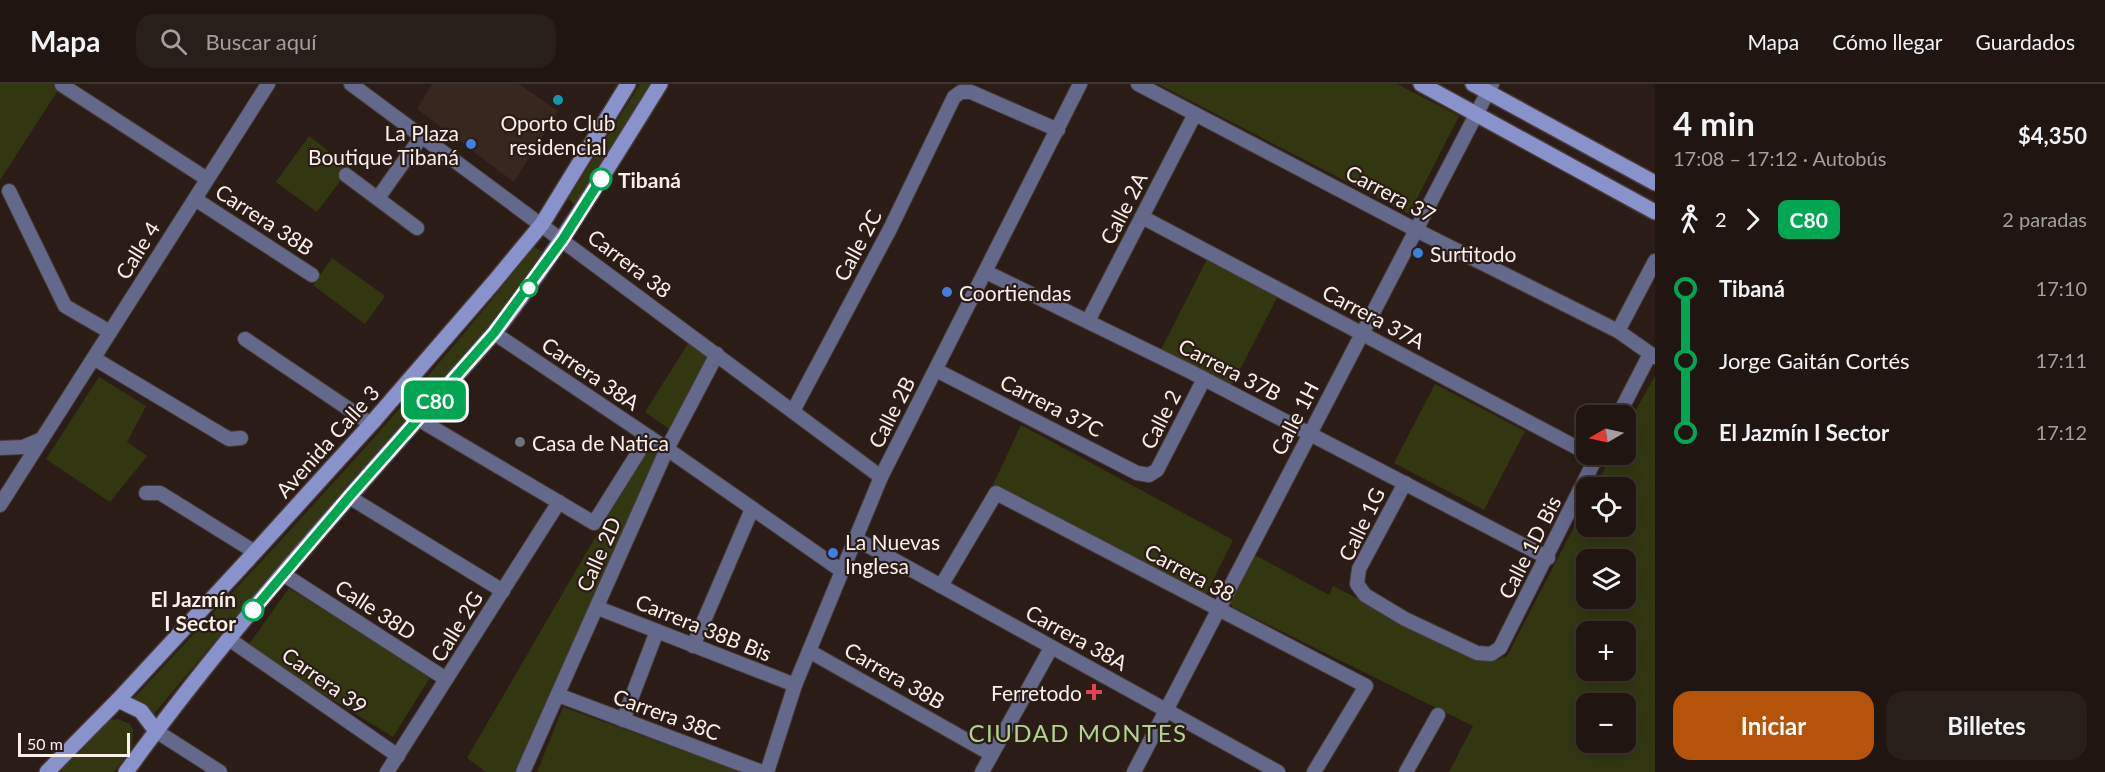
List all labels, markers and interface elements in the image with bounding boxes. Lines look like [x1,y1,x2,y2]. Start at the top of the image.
search box [136,14,556,68]
text: Mapa [30,24,100,58]
icon: search [157,25,190,58]
text: Buscar aquí [205,28,317,55]
text: Mapa [1747,29,1799,54]
text: Cómo llegar [1832,29,1943,54]
text: Guardados [1976,29,2075,54]
marker: Oporto Club residencial [551,93,565,107]
text: 4 min [1673,103,1755,143]
place label: Oporto Club residencial [500,110,616,159]
place label: La Plaza Boutique Tibaná [308,120,459,169]
text: $4,350 [2018,122,2087,149]
marker: La Plaza Boutique Tibaná [464,137,478,151]
text: 17:08 – 17:12 · Autobús [1673,146,1886,170]
street label: Carrera 37 [1342,159,1440,227]
place label: Tibaná [618,167,681,192]
street label: Calle 2A [1094,167,1152,248]
marker: Tibaná [590,168,612,190]
street label: Carrera 38B [211,178,319,260]
icon: walk [1673,203,1706,236]
icon: forward [1736,203,1769,236]
street label: Calle 2C [828,205,886,285]
text: 2 [1715,207,1727,231]
text: C80 [1790,207,1828,232]
text: 2 paradas [2002,207,2087,231]
street label: Calle 4 [110,217,164,283]
street label: Carrera 38 [583,224,677,302]
place label: Surtitodo [1430,241,1517,266]
marker: Surtitodo [1411,246,1425,260]
text: Tibaná [1719,275,1785,302]
text: 17:10 [2036,276,2087,300]
unlabelled marker [520,279,538,297]
street label: Carrera 37A [1319,279,1430,354]
place label: Coortiendas [959,280,1071,305]
marker: Coortiendas [940,285,954,299]
street label: Carrera 38A [537,331,645,415]
street label: Carrera 37B [1175,333,1285,405]
text: Jorge Gaitán Cortés [1719,347,1910,374]
text: 17:11 [2036,348,2087,372]
street label: Carrera 37C [996,368,1108,442]
street label: Calle 2B [862,372,920,452]
street label: Calle 1H [1265,377,1323,459]
street label: Avenida Calle 3 [270,380,384,502]
line badge: C80 [400,380,470,420]
street label: Calle 2 [1135,385,1185,453]
text: C80 [416,388,454,413]
north arrow [1576,405,1636,465]
map controls [1576,405,1636,753]
text: El Jazmín I Sector [1719,419,1889,446]
text: 17:12 [2036,420,2087,444]
place label: Casa de Natica [532,430,669,455]
marker: Casa de Natica [513,435,527,449]
button: locate [1576,477,1636,537]
street label: Calle 1G [1333,483,1389,565]
street label: Calle 1D Bis [1492,491,1566,603]
street label: Calle 2D [571,513,625,595]
place label: La Nuevas Inglesa [845,529,940,578]
street label: Carrera 38 [1141,538,1239,606]
marker: La Nuevas Inglesa [826,546,840,560]
button: layers [1576,549,1636,609]
street label: Calle 38D [331,574,421,644]
place label: El Jazmín I Sector [151,586,236,635]
street label: Calle 2G [425,586,487,666]
street label: Carrera 38B Bis [632,588,776,666]
marker: El Jazmín I Sector [242,599,264,621]
street label: Carrera 38A [1022,599,1133,676]
button: + [1576,621,1636,681]
street label: Carrera 38B [840,636,950,714]
street label: Carrera 39 [278,642,372,718]
place label: Ferretodo [991,680,1082,705]
street label: Carrera 38C [610,683,724,745]
marker: Ferretodo [1087,685,1101,699]
button: Iniciar [1673,691,1874,760]
button: Billetes [1886,691,2087,760]
button: − [1576,693,1636,753]
district label: CIUDAD MONTES [968,718,1188,747]
scale bar [18,730,130,758]
text: 50 m [27,734,63,753]

